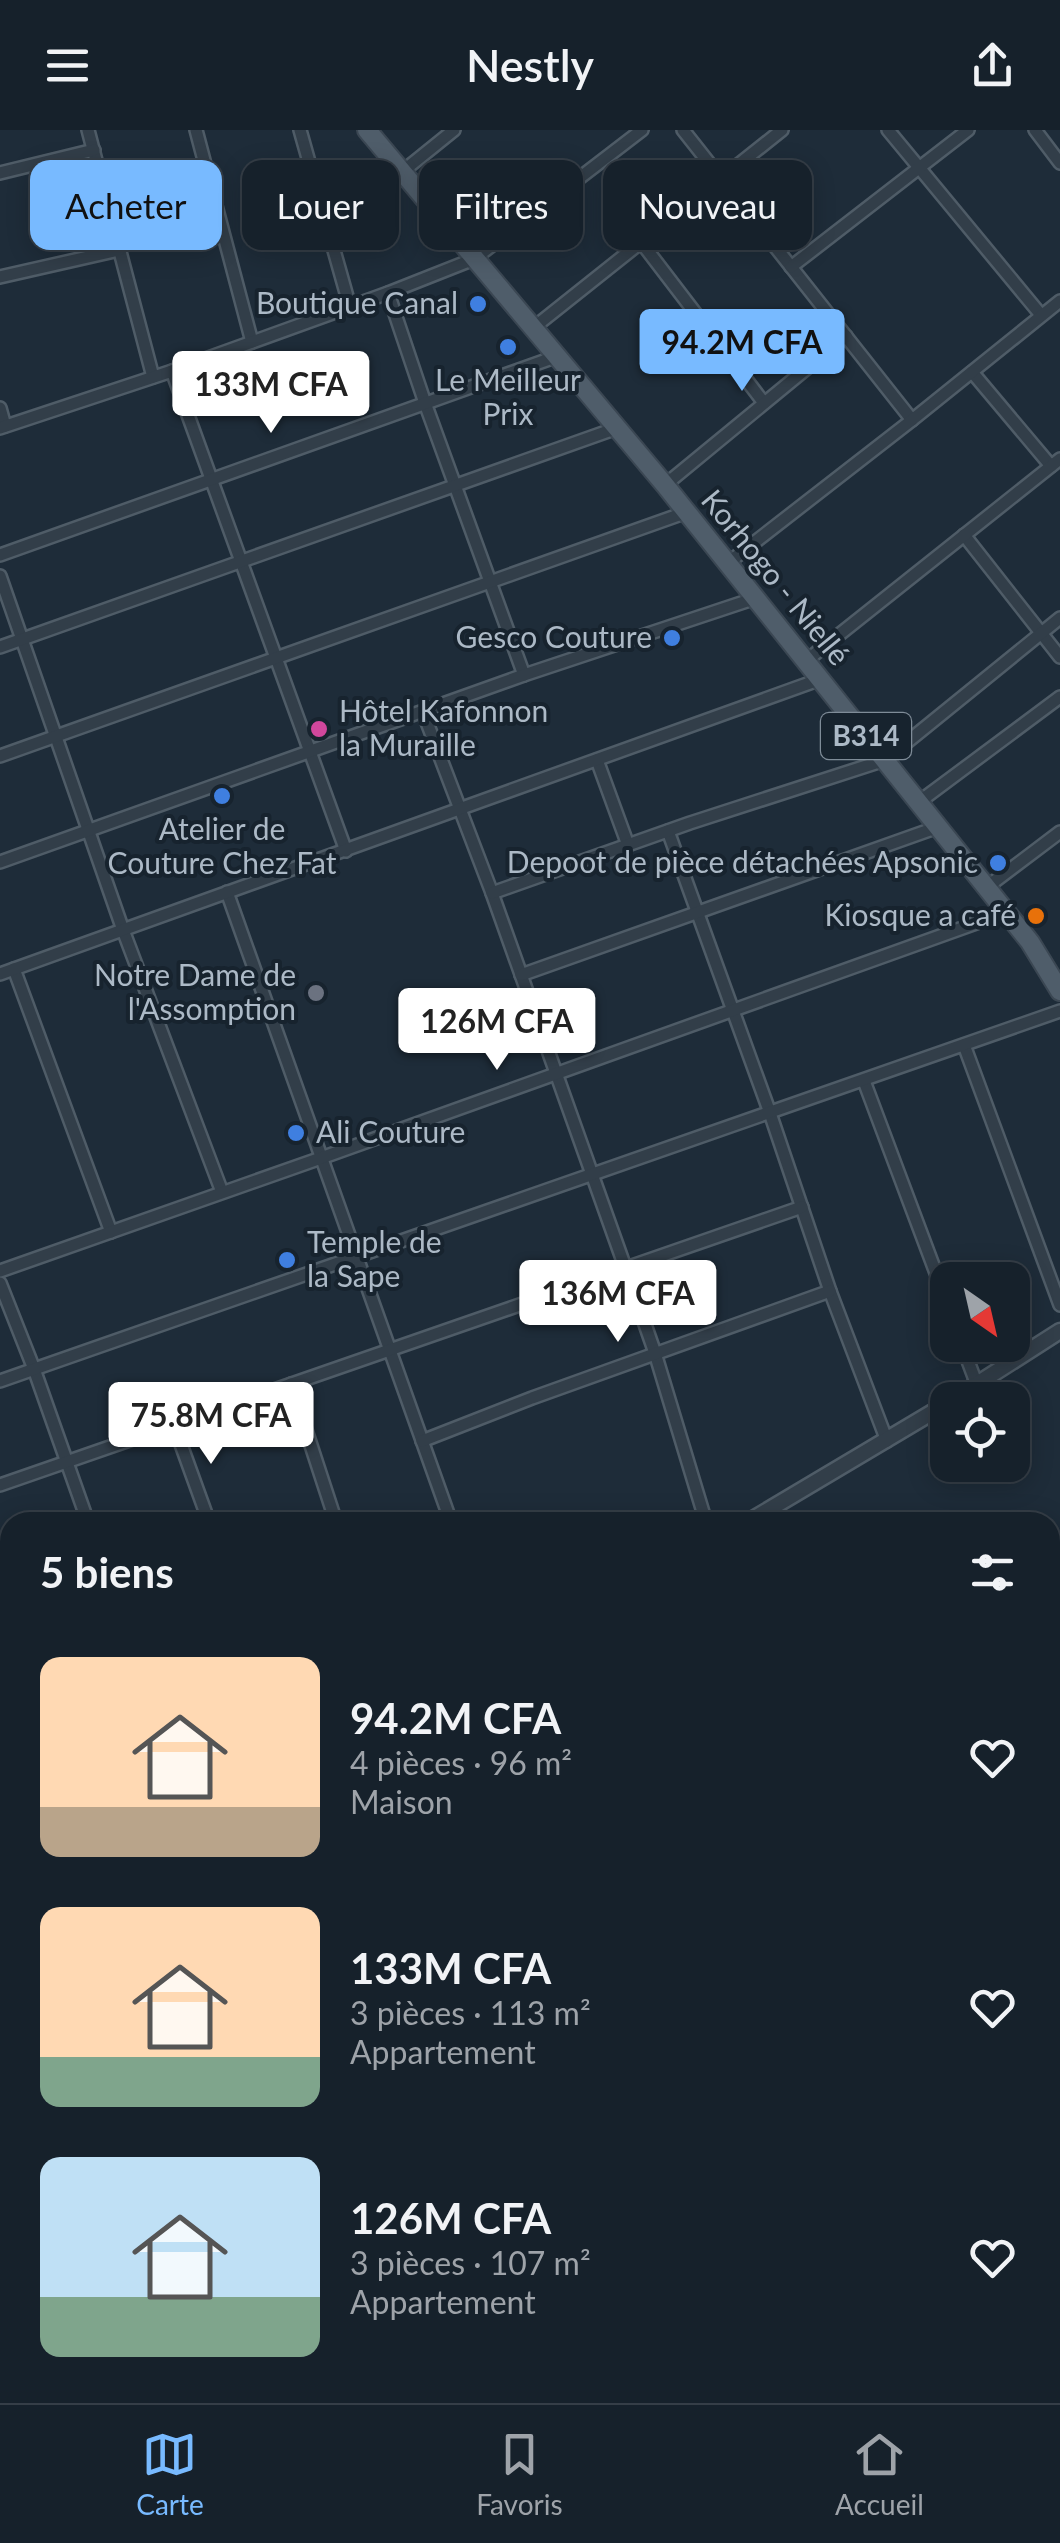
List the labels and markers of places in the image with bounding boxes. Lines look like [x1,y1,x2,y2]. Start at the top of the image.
place label: Boutique Canal [256,284,458,320]
marker: Boutique Canal [467,293,489,315]
pin: 94.2M CFA [628,309,856,394]
marker: Le Meilleur Prix [497,336,519,358]
pin: 133M CFA [168,351,374,436]
place label: Le Meilleur Prix [435,361,581,431]
place label: Gesco Couture [456,618,652,654]
marker: Gesco Couture [661,627,683,649]
place label: Hôtel Kafonnon la Muraille [339,692,548,762]
marker: Hôtel Kafonnon la Muraille [308,718,330,740]
marker: Atelier de Couture Chez Fat [211,785,233,807]
place label: Atelier de Couture Chez Fat [108,810,337,880]
place label: Depoot de pièce détachées Apsonic [507,843,978,879]
marker: Depoot de pièce détachées Apsonic [987,852,1009,874]
place label: Kiosque a café [824,896,1016,932]
marker: Kiosque a café [1025,905,1047,927]
place label: Notre Dame de l'Assomption [94,956,296,1026]
marker: Notre Dame de l'Assomption [305,982,327,1004]
pin: 126M CFA [394,988,600,1073]
place label: Ali Couture [316,1113,465,1149]
marker: Ali Couture [285,1122,307,1144]
place label: Temple de la Sape [307,1223,442,1293]
marker: Temple de la Sape [276,1249,298,1271]
pin: 136M CFA [515,1260,721,1345]
pin: 75.8M CFA [97,1382,325,1467]

